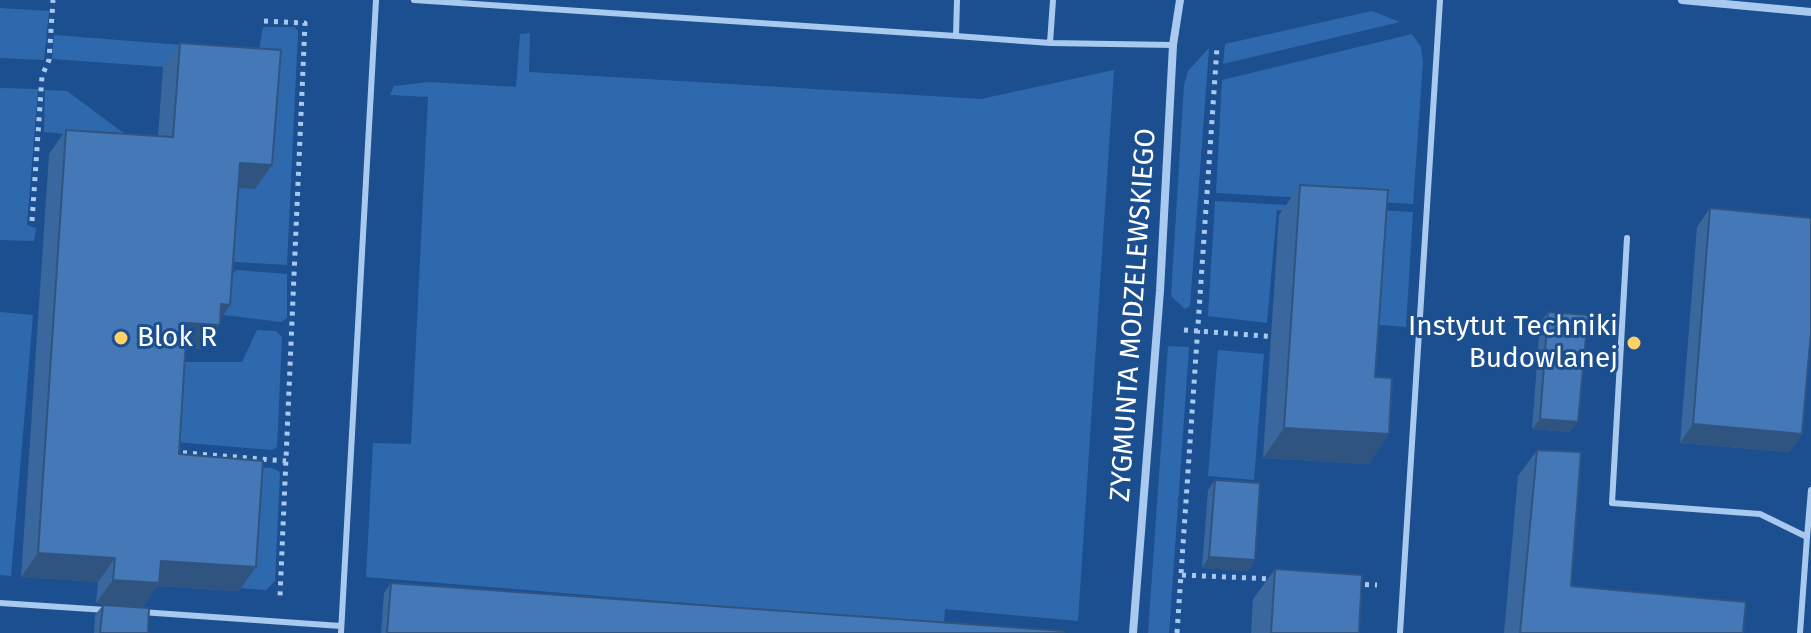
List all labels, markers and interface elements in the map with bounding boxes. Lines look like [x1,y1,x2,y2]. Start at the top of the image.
street label: ZYGMUNTA MODZELEWSKIEGO [1104,127,1164,503]
place label: Instytut Techniki Budowlanej [1408,310,1618,376]
place label: Blok R [137,321,217,355]
marker: Blok R [112,329,130,347]
marker: Instytut Techniki Budowlanej [1625,334,1643,352]

